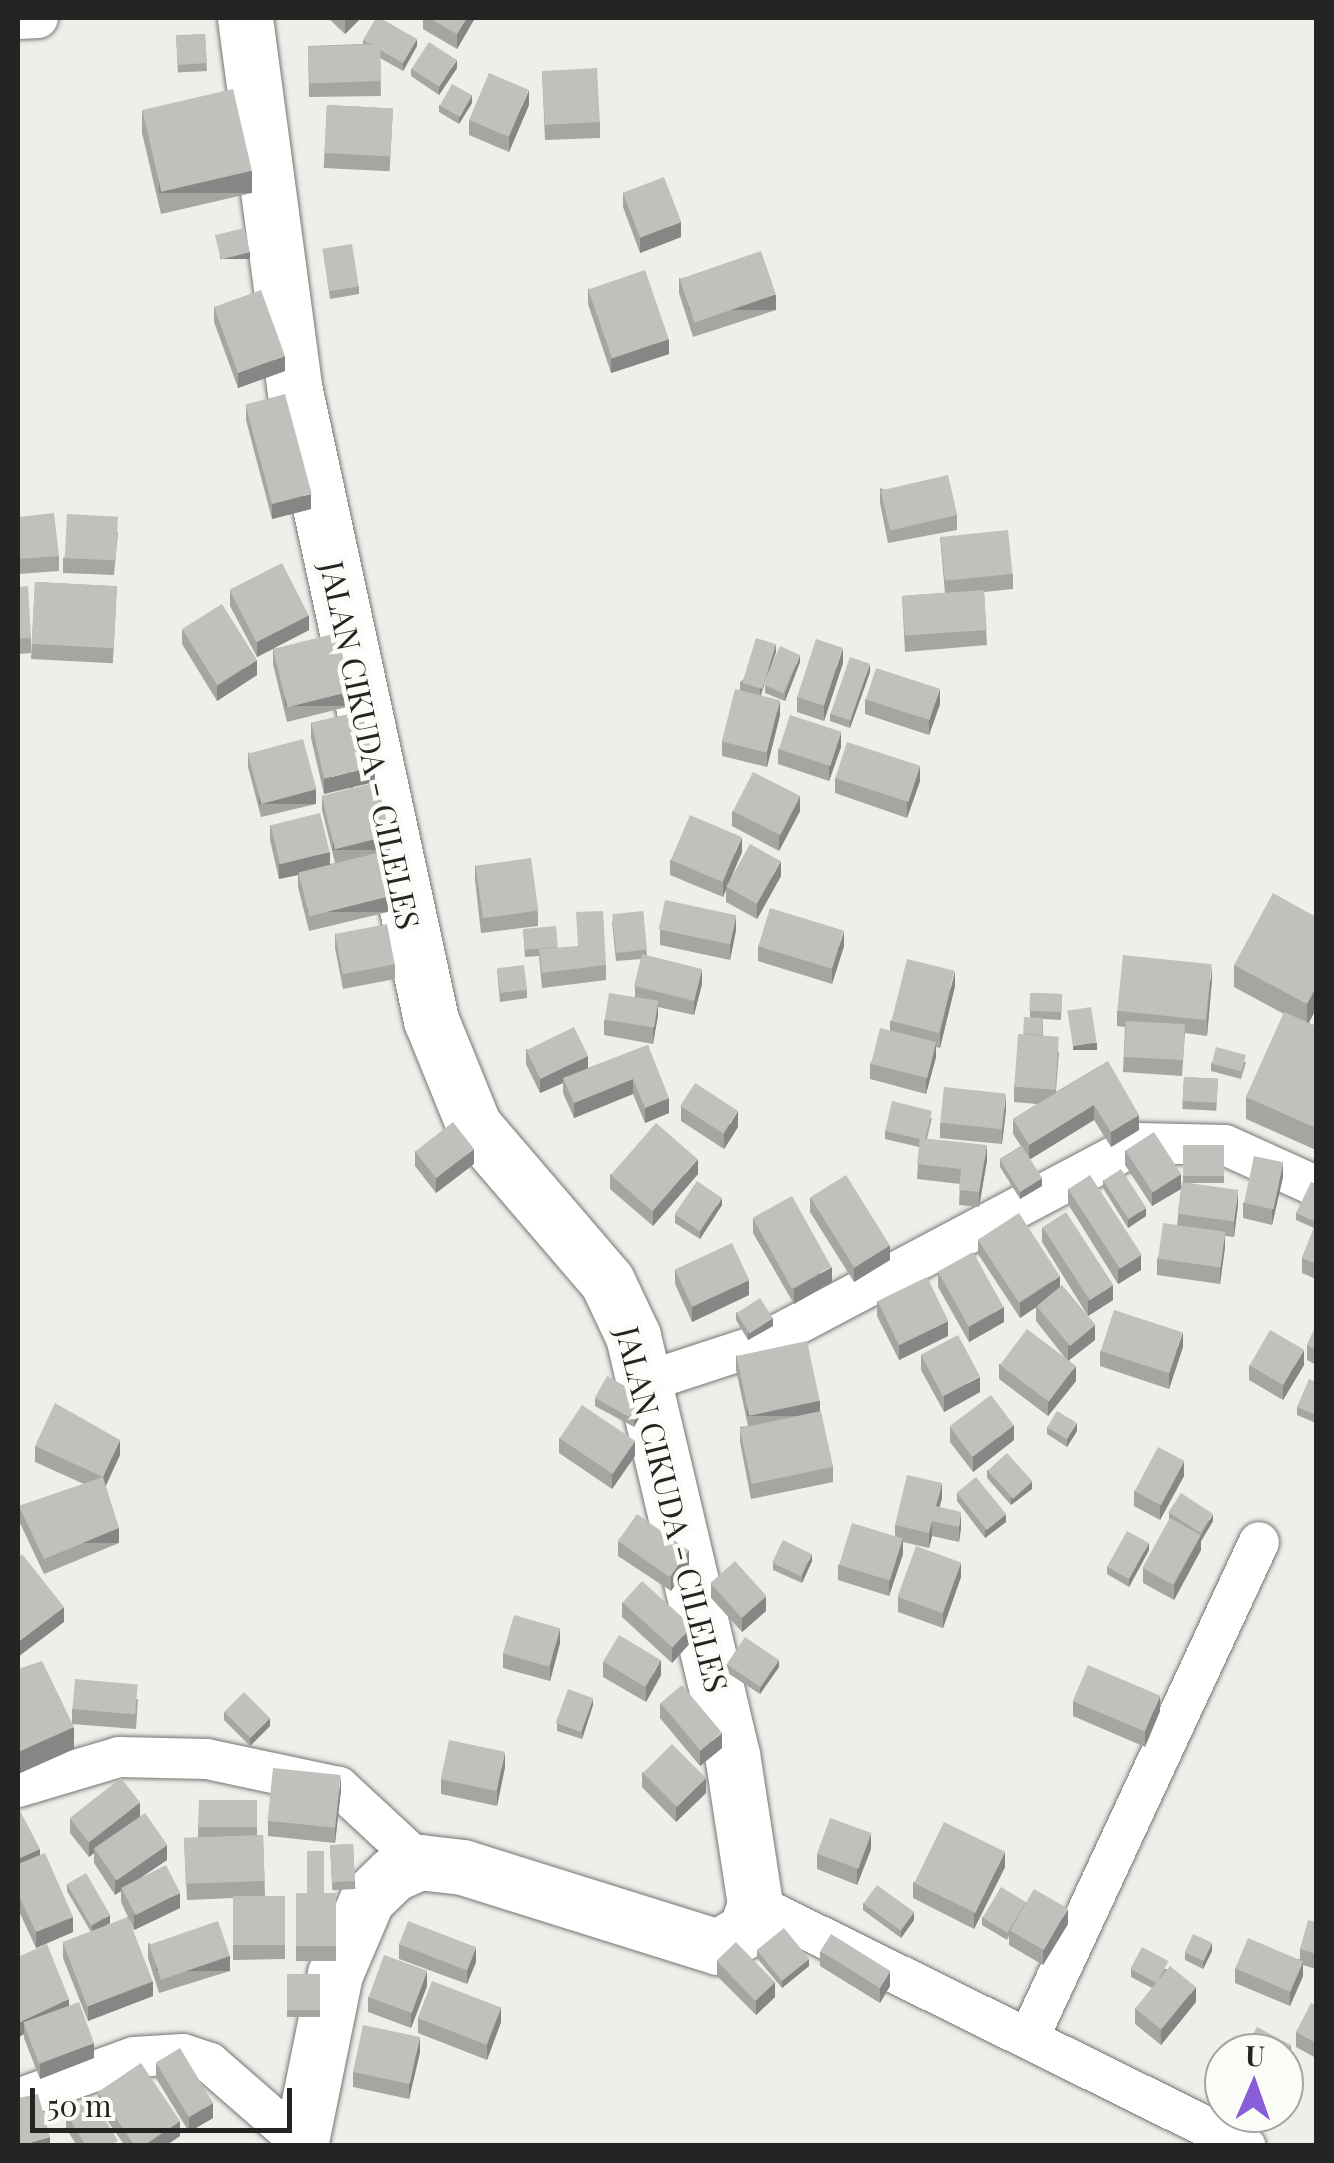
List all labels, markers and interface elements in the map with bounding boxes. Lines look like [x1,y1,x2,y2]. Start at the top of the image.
street label: JALAN CIKUDA - CILELES [313,557,429,933]
street label: JALAN CIKUDA - CILELES [609,1322,737,1696]
north arrow [1204,2033,1304,2133]
text: U [1245,2036,1265,2073]
scale bar [35,2068,298,2130]
text: 50 m [47,2085,112,2125]

